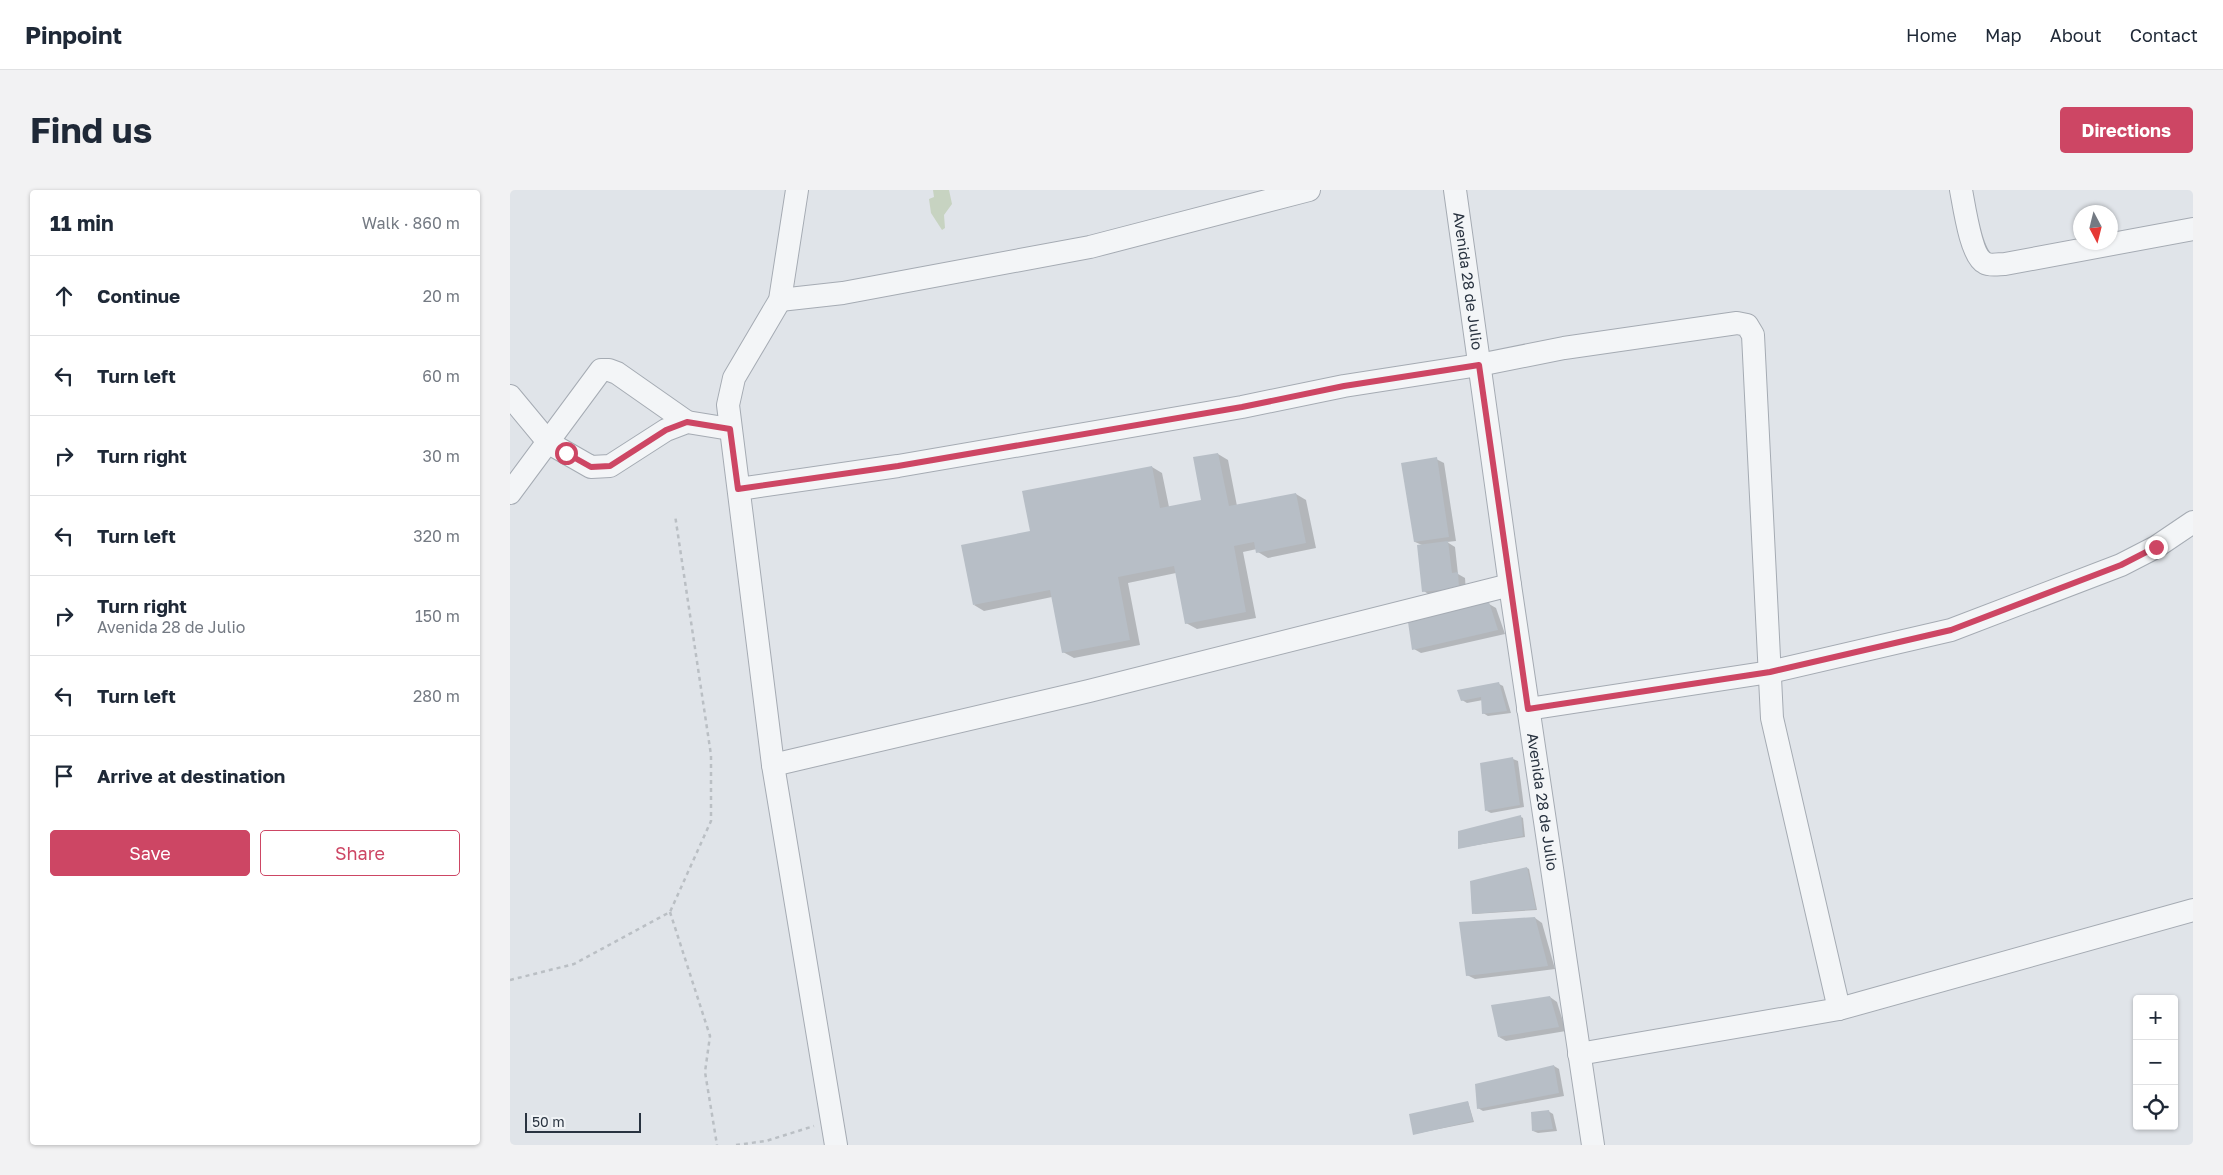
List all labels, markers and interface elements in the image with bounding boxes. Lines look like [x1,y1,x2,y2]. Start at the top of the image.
text: Pinpoint [25,20,122,49]
text: Home [1906,24,1957,46]
text: Map [1985,24,2022,46]
text: About [2050,24,2102,46]
text: Contact [2130,24,2198,46]
button: Directions [2060,107,2193,153]
text: Find us [30,109,152,151]
north arrow [2073,205,2118,250]
text: 11 min [50,210,114,236]
street label: Avenida 28 de Julio [1450,211,1487,351]
text: Walk · 860 m [362,213,460,233]
icon: ahead [50,282,78,310]
text: Continue [97,284,180,307]
text: 20 m [423,286,460,306]
icon: left [50,362,78,390]
text: Turn left [97,364,176,387]
text: 60 m [422,366,460,386]
icon: right [50,442,78,470]
route start [555,442,578,465]
text: Turn right [97,444,187,467]
text: 30 m [423,446,460,466]
icon: left [50,522,78,550]
text: Turn left [97,524,176,547]
text: 320 m [413,526,460,546]
route end [2145,536,2168,559]
text: Turn right [97,594,187,617]
icon: right [50,602,78,630]
text: 150 m [415,606,460,626]
text: Avenida 28 de Julio [97,617,245,637]
icon: left [50,682,78,710]
text: Turn left [97,684,176,707]
text: 280 m [413,686,460,706]
street label: Avenida 28 de Julio [1524,731,1562,872]
icon: arrive [50,762,78,790]
text: Arrive at destination [97,764,285,787]
button: Save [50,830,250,876]
button: Share [260,830,460,876]
map controls [2133,995,2178,1130]
button: + [2133,995,2178,1040]
button: − [2133,1040,2178,1085]
button: locate [2133,1085,2178,1130]
scale bar [525,1110,641,1133]
text: 50 m [532,1113,565,1130]

